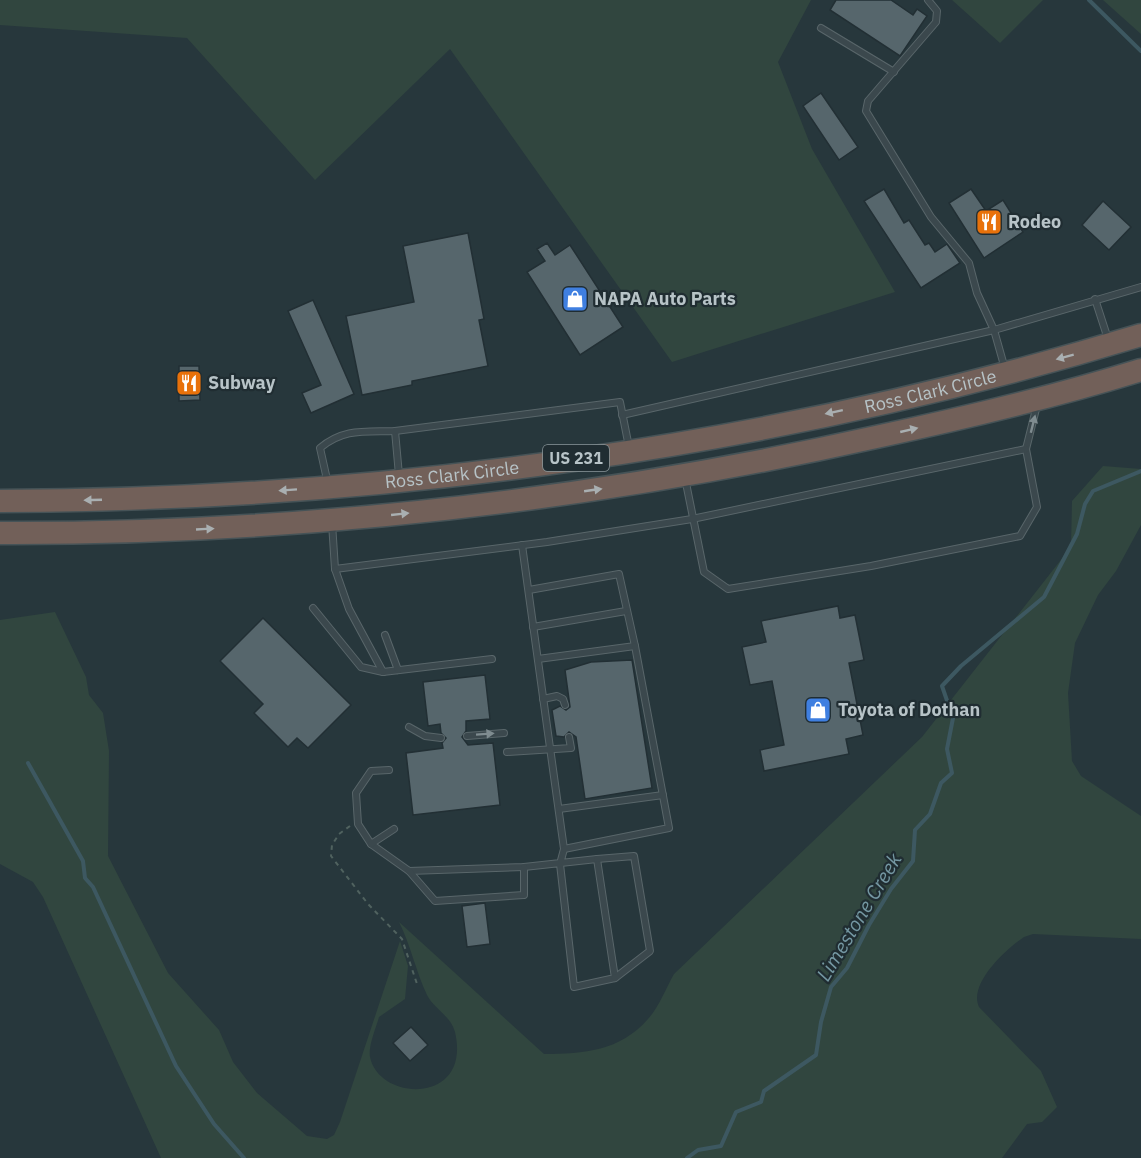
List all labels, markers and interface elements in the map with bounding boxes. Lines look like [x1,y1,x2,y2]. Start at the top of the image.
restaurant icon: Rodeo [974,207,1004,237]
place label: Rodeo [1008,210,1061,233]
shop icon: NAPA Auto Parts [560,284,590,314]
place label: NAPA Auto Parts [594,287,736,310]
one-way arrow [1055,353,1073,362]
street label: Ross Clark Circle [862,364,999,418]
restaurant icon: Subway [174,368,204,398]
place label: Subway [208,371,276,394]
one-way arrow [824,408,843,417]
one-way arrow [1028,414,1038,433]
one-way arrow [899,425,918,435]
road number: US 231 [543,445,609,471]
street label: Ross Clark Circle [384,455,521,493]
one-way arrow [279,486,298,495]
one-way arrow [584,486,603,495]
one-way arrow [84,495,103,504]
one-way arrow [390,509,409,519]
one-way arrow [196,525,215,534]
shop icon: Toyota of Dothan [803,695,833,725]
place label: Toyota of Dothan [838,698,980,721]
one-way arrow [476,730,495,739]
water label: Limestone Creek [810,847,908,986]

